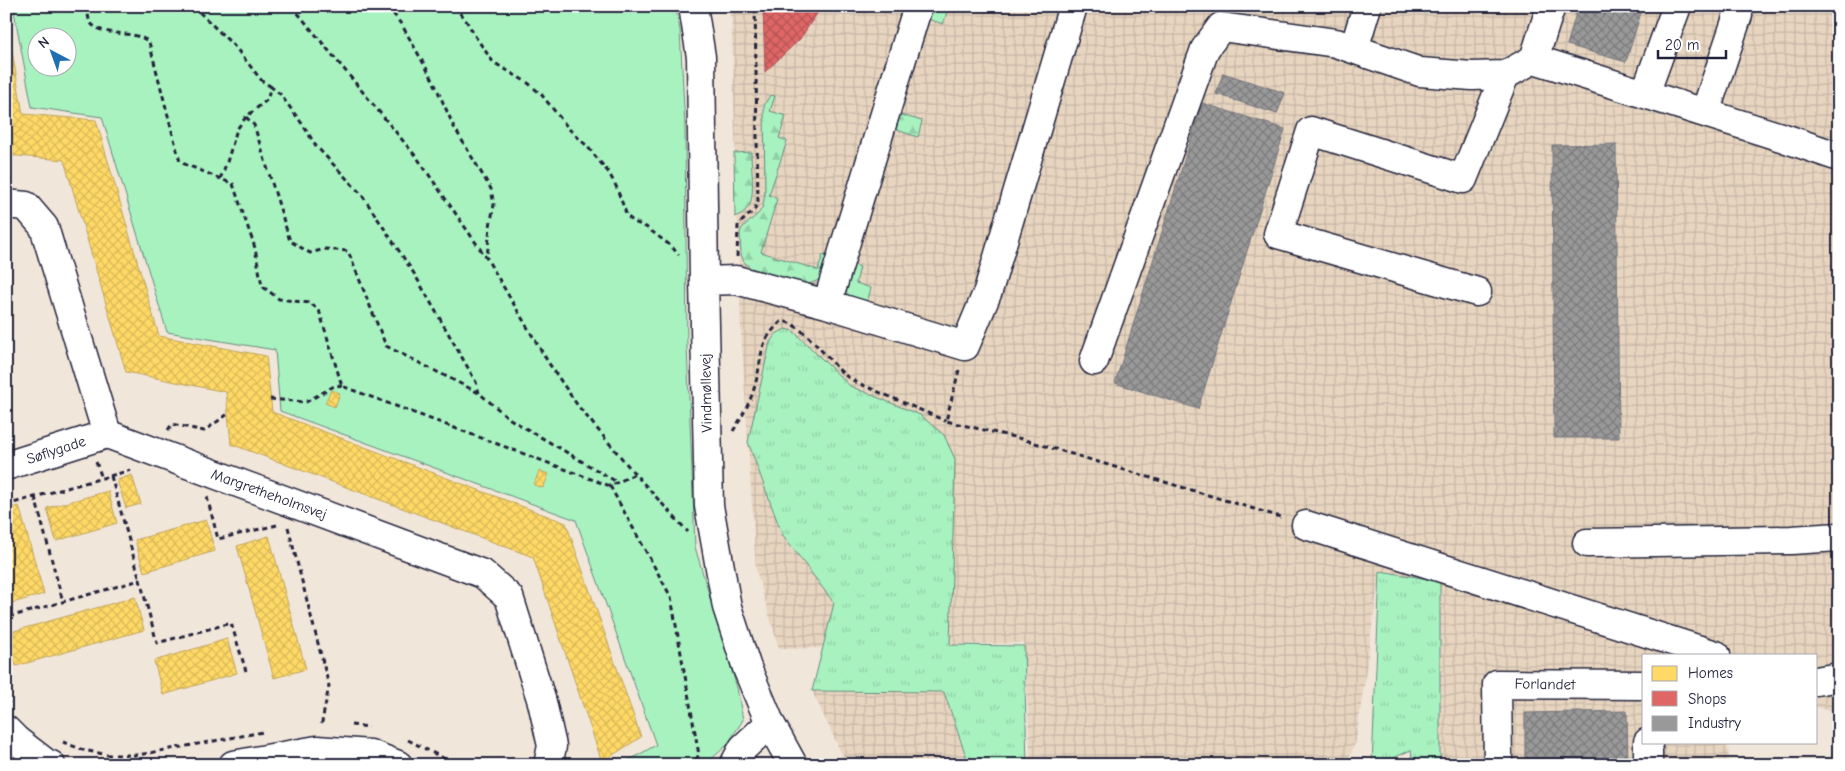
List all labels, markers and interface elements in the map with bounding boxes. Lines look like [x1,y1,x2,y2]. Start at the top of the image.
north arrow [28,28,78,78]
scale bar [1658,28,1725,60]
text: N [35,33,53,52]
text: 20 m [1665,36,1699,54]
street label: Vindmøllevej [696,353,716,433]
street label: Søflygade [24,432,88,468]
street label: Margretheholmsvej [209,465,329,523]
legend [1642,654,1818,744]
text: Homes [1688,664,1733,682]
street label: Forlandet [1514,674,1576,694]
text: Shops [1688,690,1726,708]
text: Industry [1688,714,1741,732]

